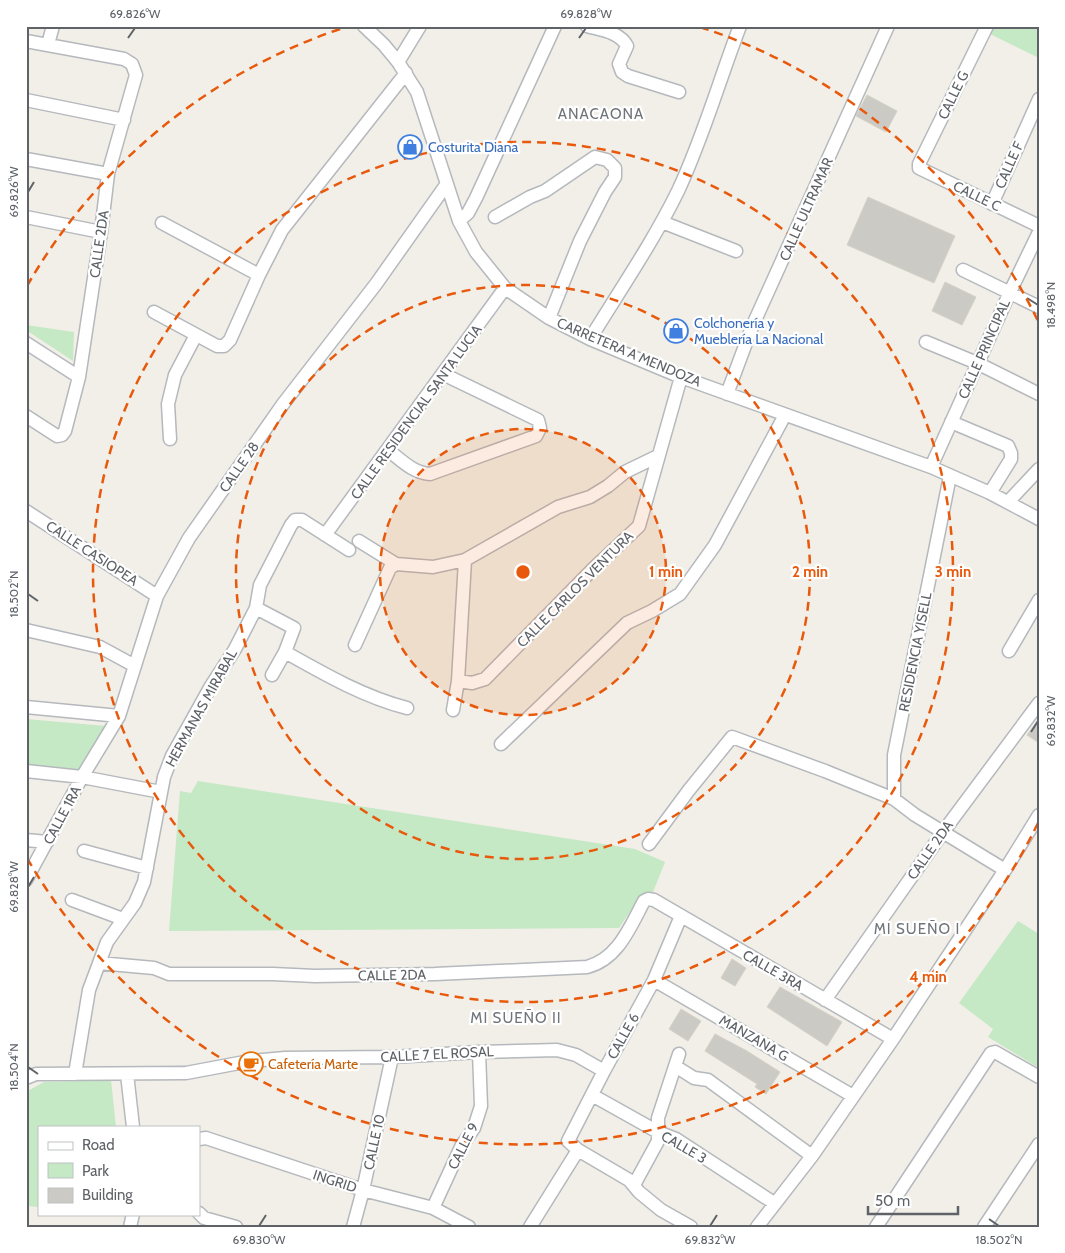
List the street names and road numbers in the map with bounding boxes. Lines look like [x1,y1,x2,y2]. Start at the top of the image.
street label: CALLE G [934,68,972,122]
street label: CALLE F [991,138,1028,191]
street label: CALLE ULTRAMAR [775,154,837,264]
street label: CALLE C [950,177,1004,215]
street label: CALLE 2DA [85,209,113,279]
street label: CALLE PRINCIPAL [954,296,1014,402]
street label: CARRETERA A MENDOZA [554,313,704,391]
street label: CALLE RESIDENCIAL SANTA LUCIA [346,321,486,503]
street label: CALLE 28 [215,438,263,496]
street label: CALLE CASIOPEA [43,516,142,590]
street label: CALLE CARLOS VENTURA [513,527,637,651]
street label: RESIDENCIA YISELL [895,591,935,713]
street label: HERMANAS MIRABAL [161,646,241,770]
street label: CALLE 1RA [39,782,85,847]
street label: CALLE 2DA [903,817,957,883]
street label: CALLE 3RA [740,945,807,995]
street label: CALLE 2DA [358,965,427,985]
street label: CALLE 6 [603,1010,643,1062]
street label: MANZANA G [716,1011,792,1065]
street label: CALLE 7 EL ROSAL [380,1042,494,1066]
street label: CALLE 10 [359,1112,389,1172]
street label: CALLE 9 [444,1120,482,1172]
street label: CALLE 3 [658,1127,710,1167]
street label: INGRID [311,1165,359,1197]

